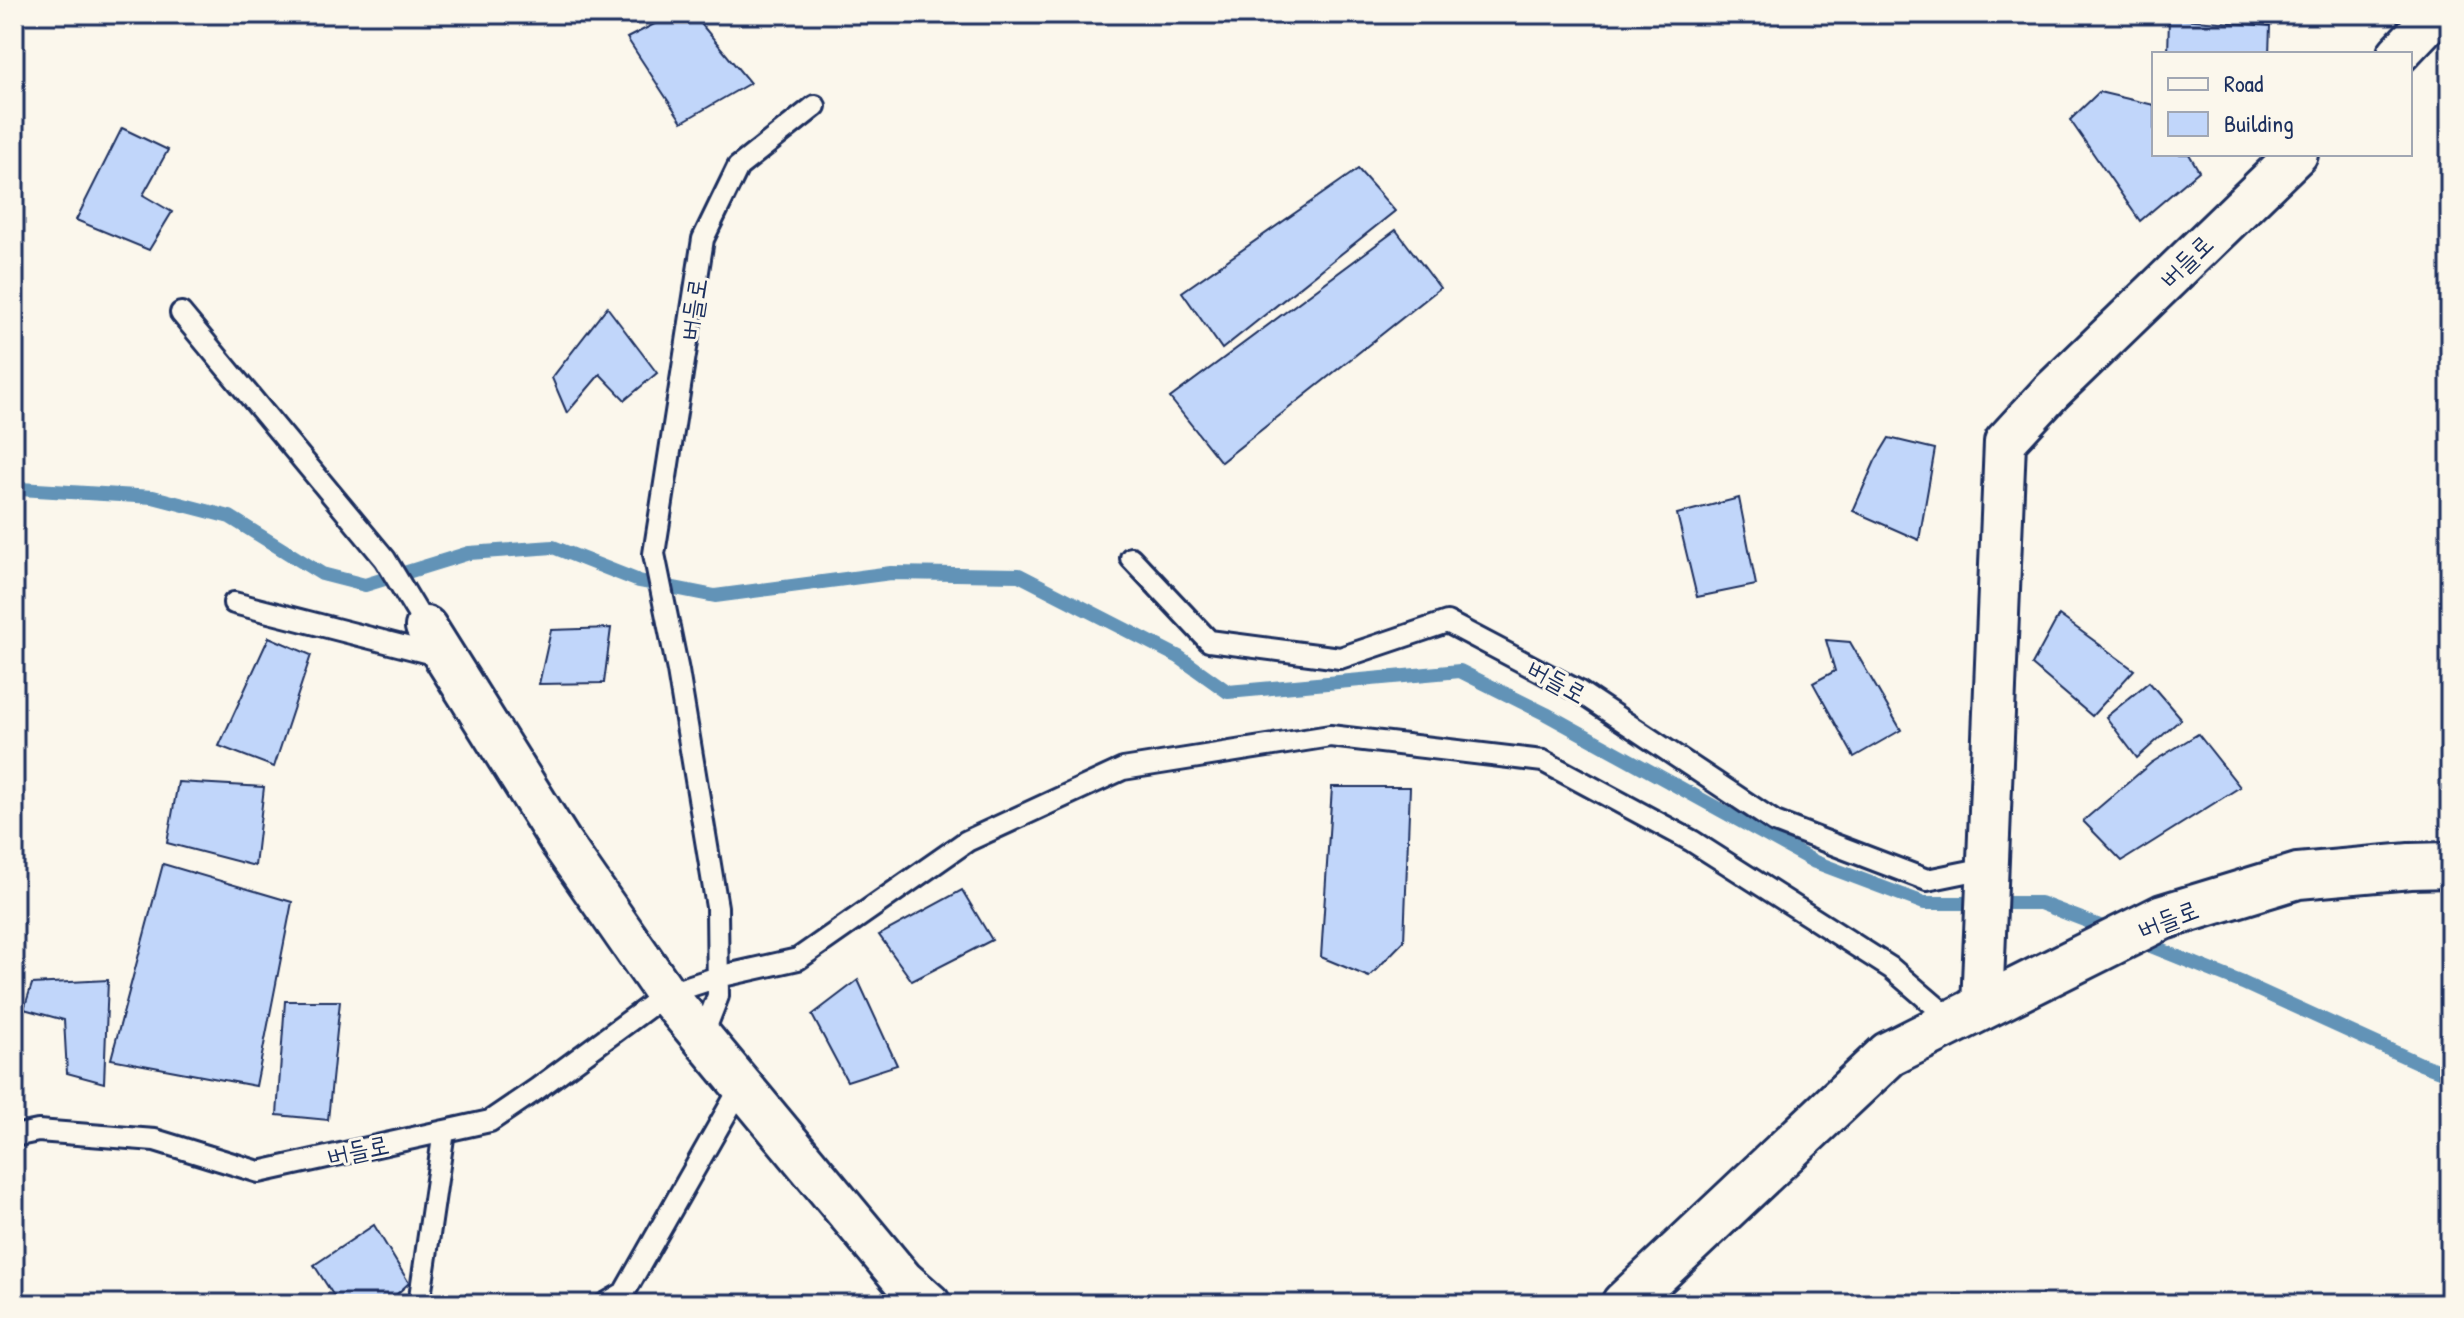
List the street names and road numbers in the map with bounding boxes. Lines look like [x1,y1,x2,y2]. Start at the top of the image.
street label: 버들로 [2151,226,2220,295]
street label: 버들로 [670,275,715,343]
street label: 버들로 [1521,650,1593,711]
street label: 버들로 [2132,891,2203,946]
street label: 버들로 [324,1126,392,1173]

